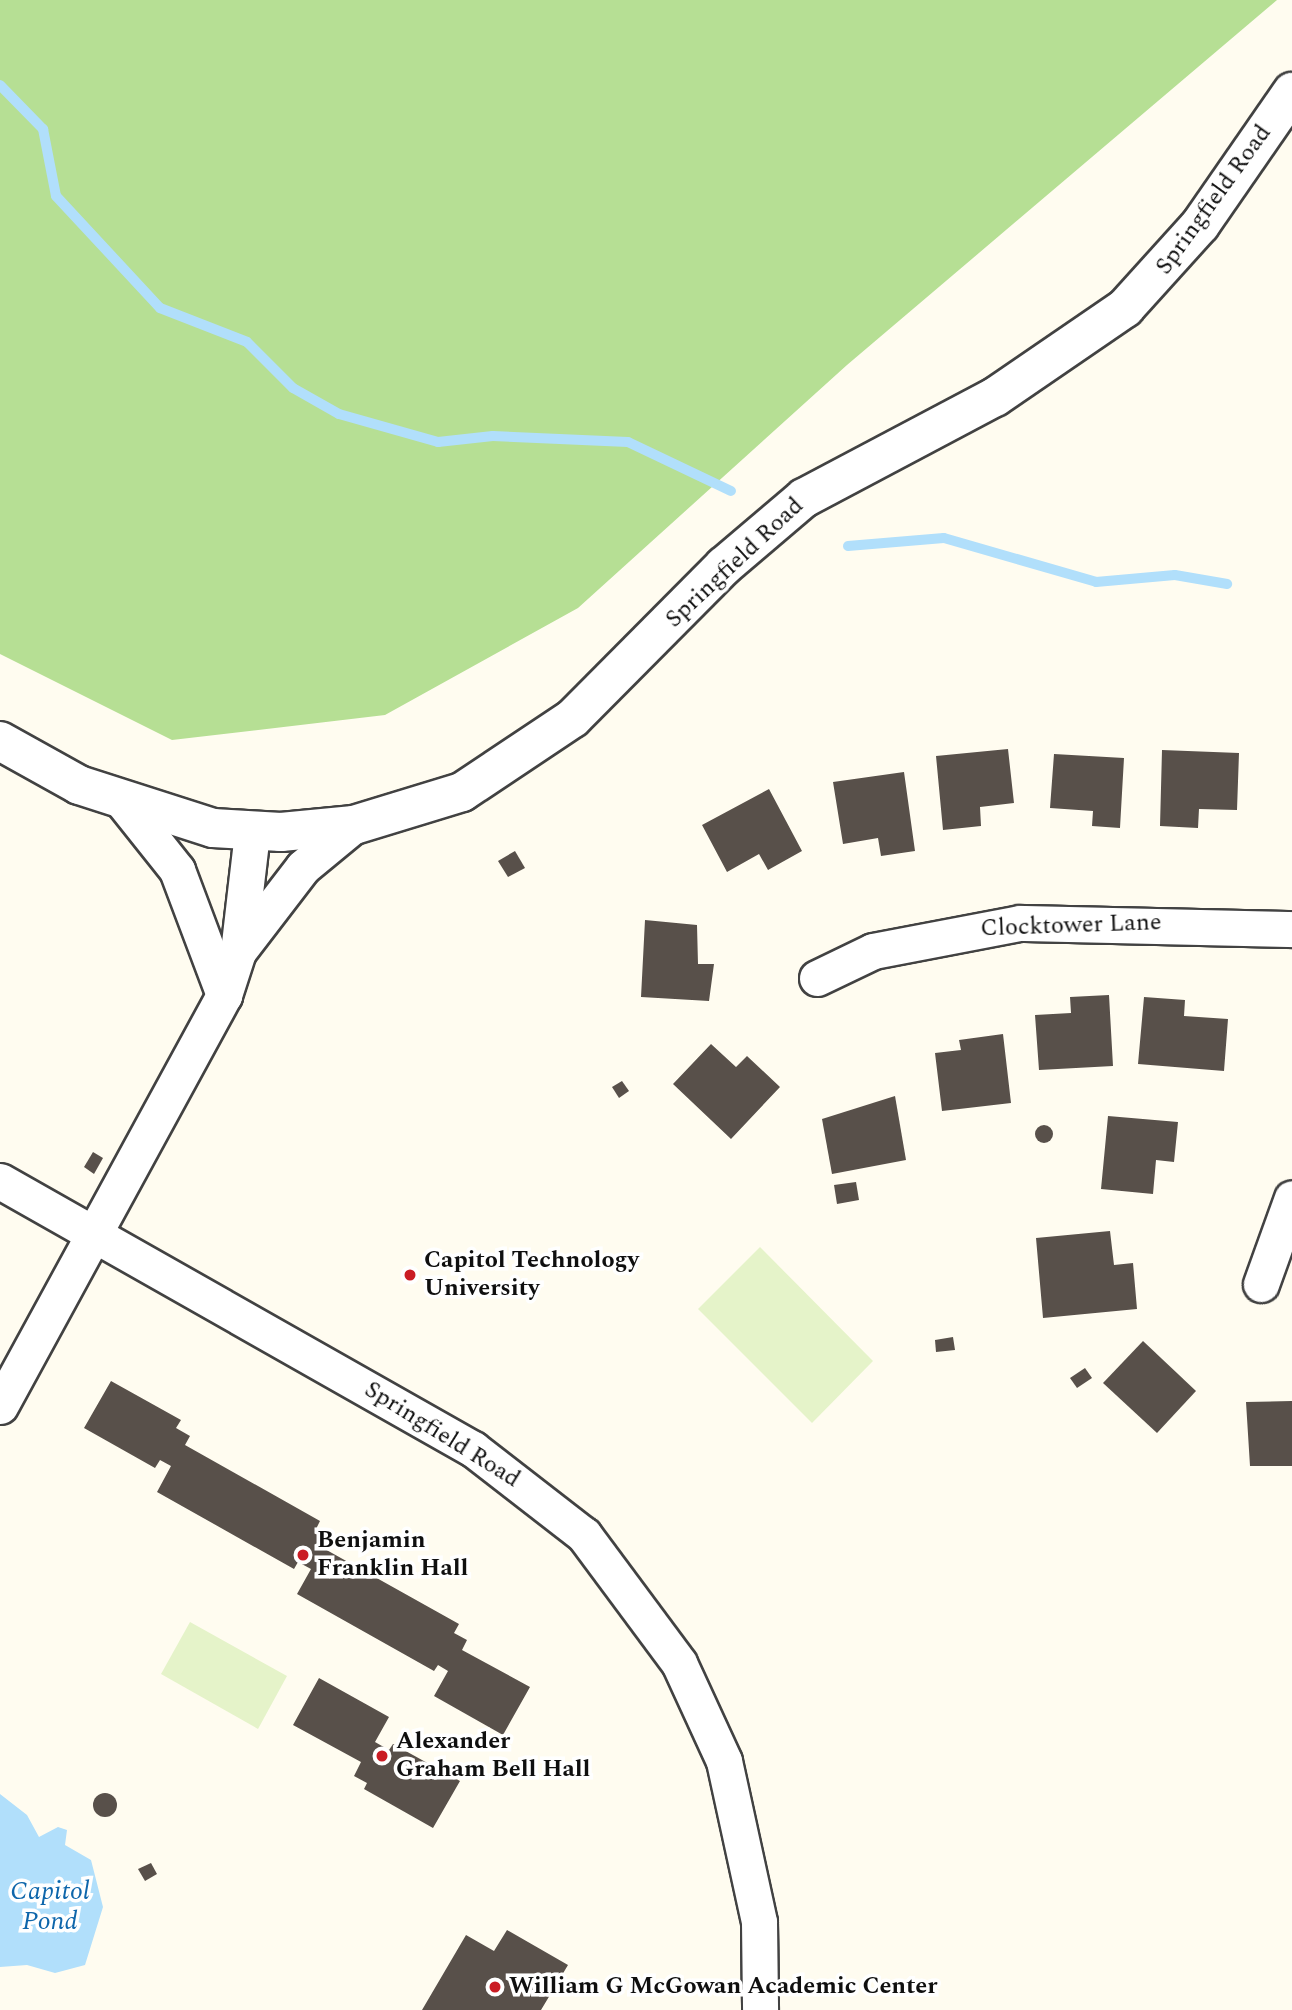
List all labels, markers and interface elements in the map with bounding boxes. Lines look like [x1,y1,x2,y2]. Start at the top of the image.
street label: Springfield Road [1150,120,1278,280]
street label: Springfield Road [660,492,810,634]
street label: Clocktower Lane [980,908,1162,944]
place label: Capitol Technology University [424,1247,639,1303]
marker: Capitol Technology University [402,1267,418,1283]
street label: Springfield Road [359,1376,525,1494]
place label: Benjamin Franklin Hall [317,1527,468,1583]
marker: Benjamin Franklin Hall [295,1547,311,1563]
place label: Alexander Graham Bell Hall [396,1728,590,1784]
marker: Alexander Graham Bell Hall [374,1748,390,1764]
water label: Capitol Pond [10,1876,90,1938]
place label: William G McGowan Academic Center [509,1973,937,2001]
marker: William G McGowan Academic Center [487,1979,503,1995]

